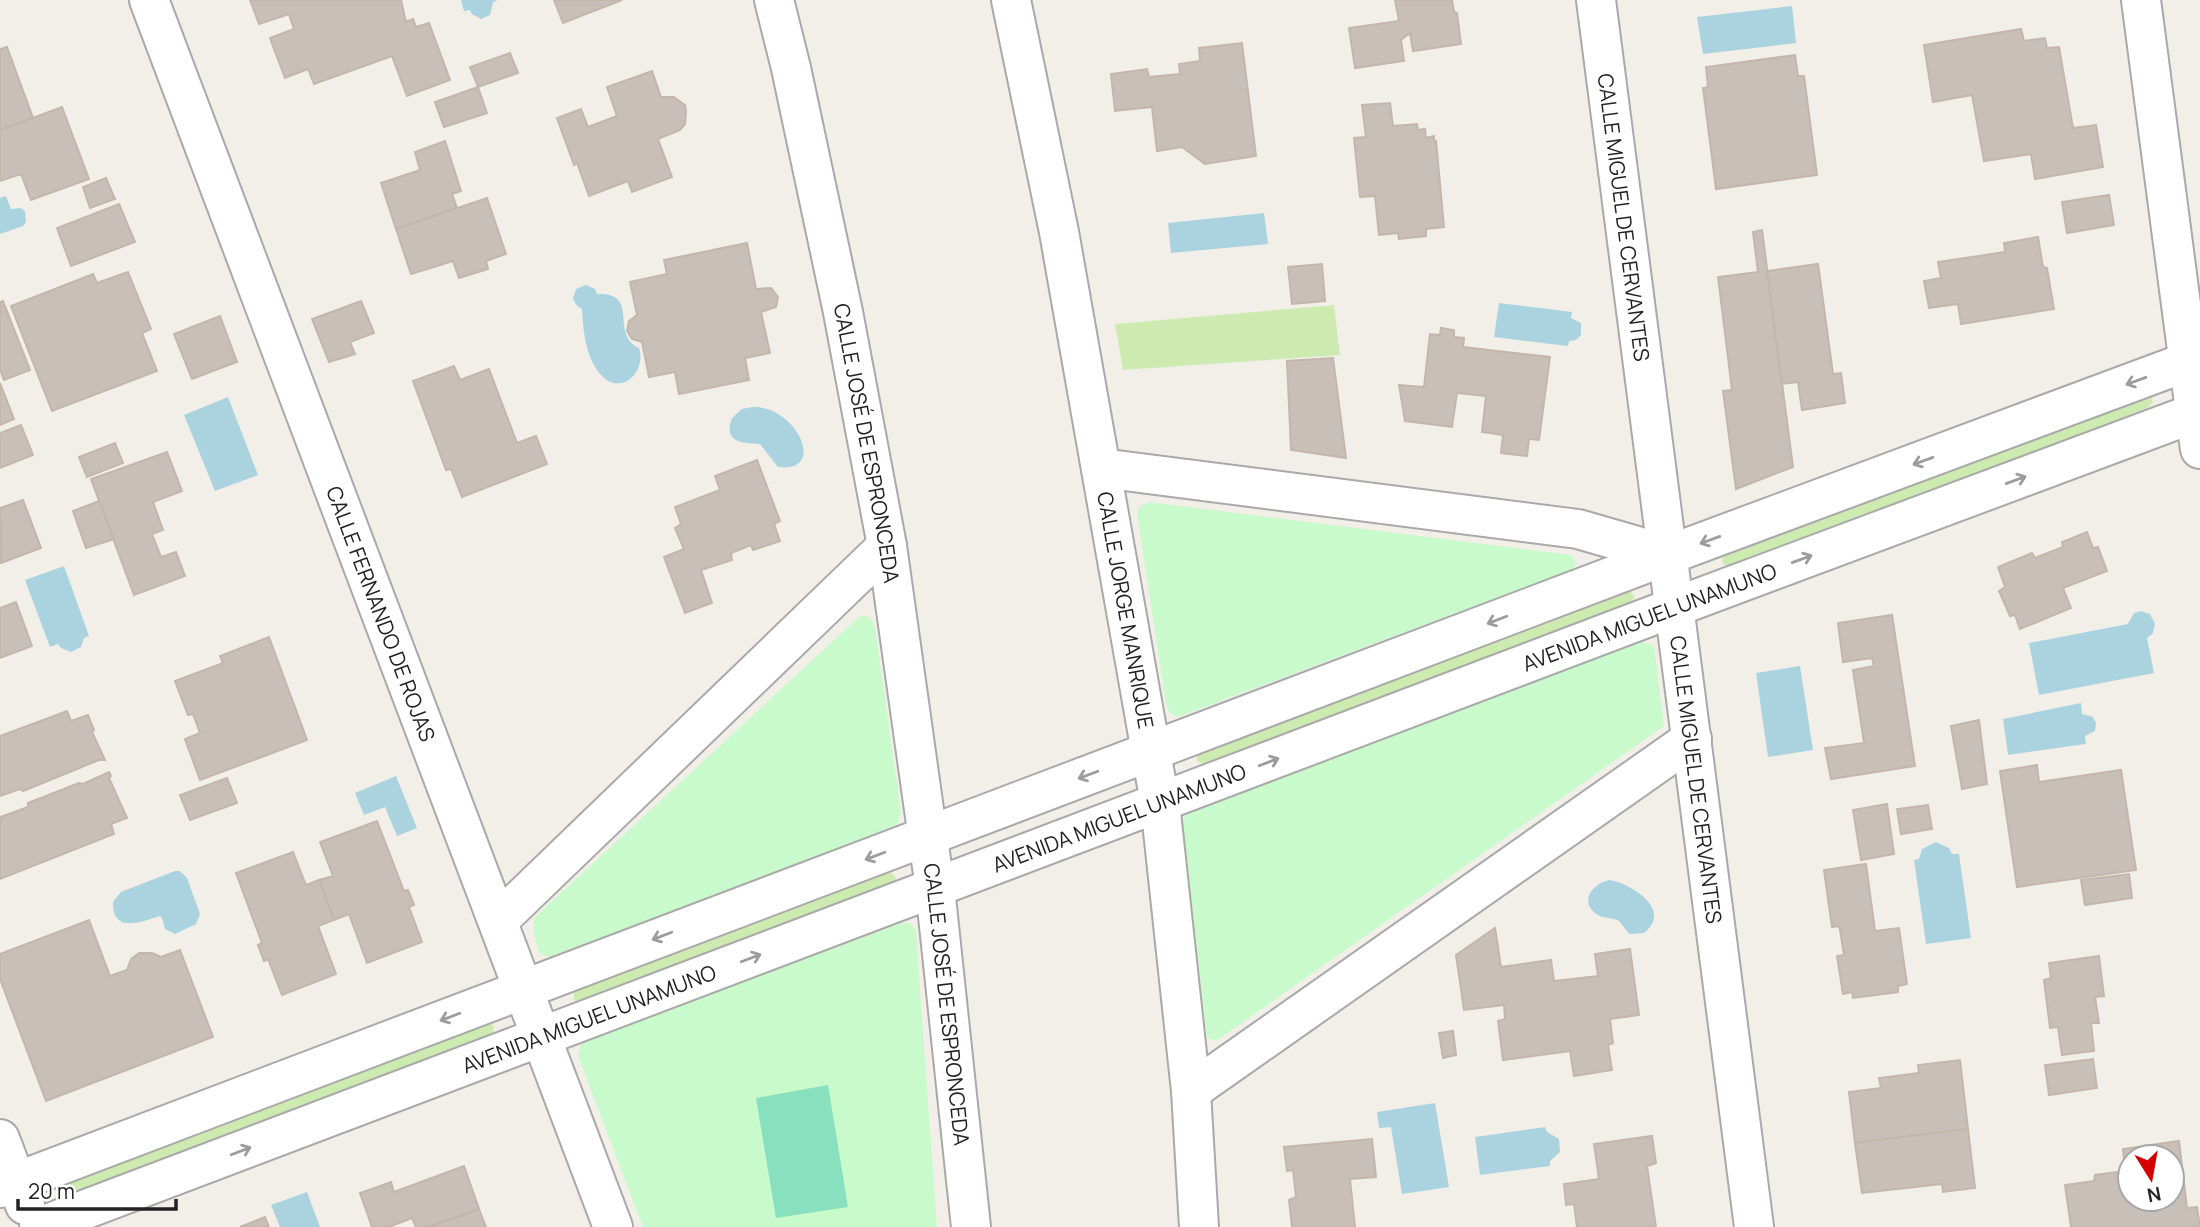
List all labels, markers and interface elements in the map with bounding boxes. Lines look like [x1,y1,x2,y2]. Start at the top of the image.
street label: CALLE MIGUEL DE CERVANTES [1592,72,1656,363]
street label: CALLE JOSÉ DE ESPRONCEDA [828,301,906,585]
one-way arrow [2126,376,2148,389]
one-way arrow [1912,455,1934,468]
one-way arrow [2004,473,2026,485]
street label: CALLE FERNANDO DE ROJAS [320,482,442,745]
street label: CALLE JORGE MANRIQUE [1091,490,1161,731]
one-way arrow [1699,534,1721,547]
one-way arrow [1791,552,1813,564]
street label: AVENIDA MIGUEL UNAMUNO [1518,556,1780,678]
one-way arrow [1486,615,1508,627]
street label: CALLE MIGUEL DE CERVANTES [1664,634,1729,925]
one-way arrow [1258,754,1280,767]
street label: AVENIDA MIGUEL UNAMUNO [988,757,1250,879]
one-way arrow [1077,769,1099,782]
one-way arrow [865,851,887,863]
street label: CALLE JOSÉ DE ESPRONCEDA [918,861,976,1147]
one-way arrow [652,931,674,944]
one-way arrow [740,951,762,963]
street label: AVENIDA MIGUEL UNAMUNO [458,958,720,1079]
one-way arrow [439,1012,461,1024]
north arrow [2116,1143,2186,1213]
one-way arrow [229,1144,251,1156]
scale bar [18,1168,175,1212]
text: 20 m [28,1177,75,1205]
text: N [2145,1181,2163,1209]

